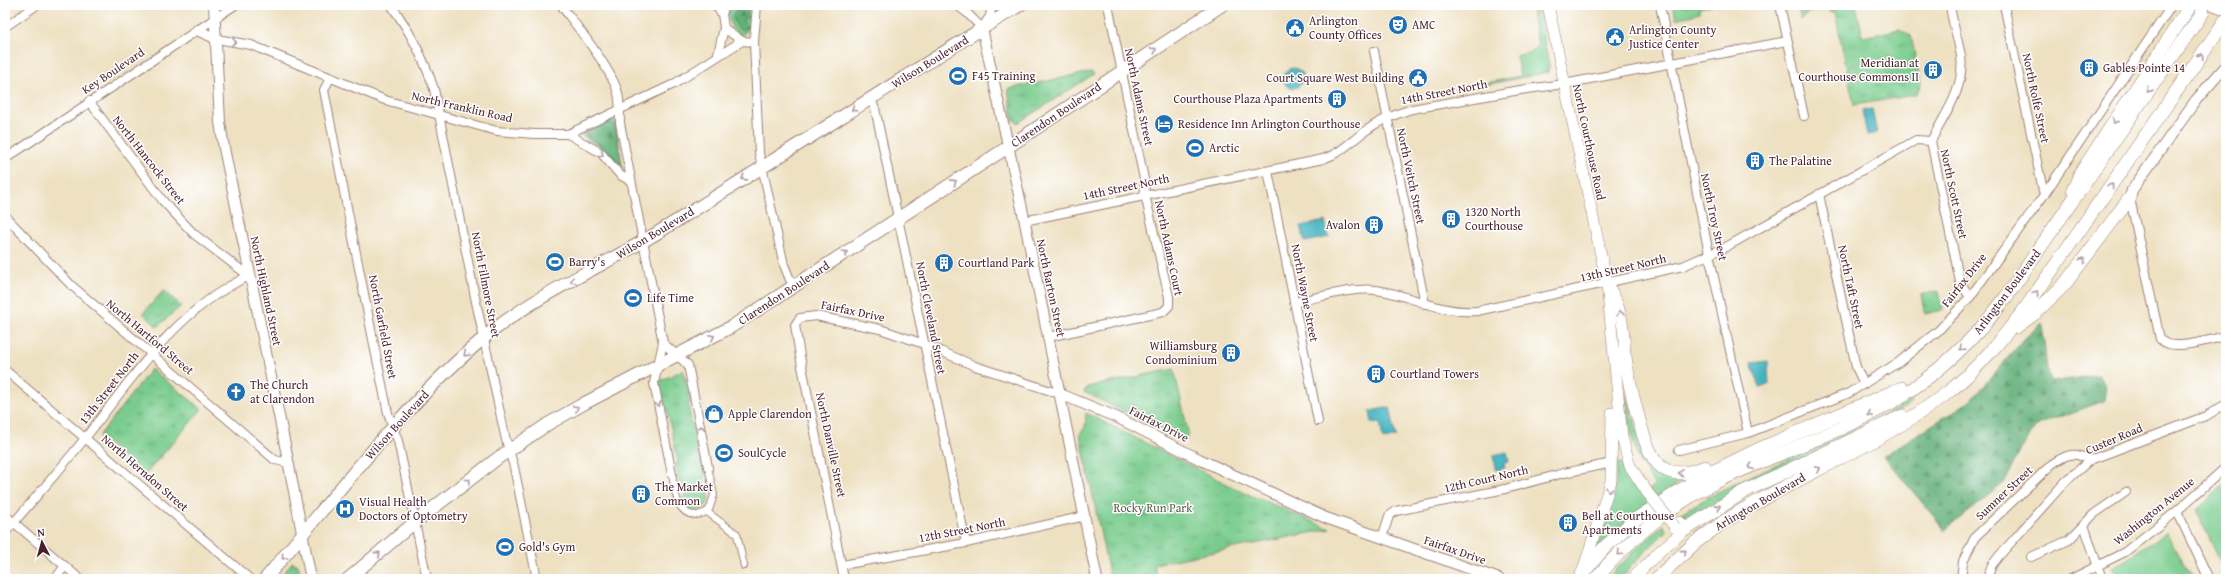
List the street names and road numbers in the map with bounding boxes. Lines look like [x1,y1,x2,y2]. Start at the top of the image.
street label: Wilson Boulevard [888,31,972,92]
street label: Key Boulevard [78,43,148,98]
street label: North Adams Street [1121,46,1158,148]
street label: North Rolfe Street [2019,51,2054,145]
street label: 14th Street North [1399,75,1489,108]
street label: Clarendon Boulevard [1007,78,1105,151]
street label: North Courthouse Road [1569,82,1610,202]
street label: North Franklin Road [410,87,515,127]
street label: North Hancock Street [109,112,190,208]
street label: North Veitch Street [1393,126,1430,226]
street label: North Scott Street [1937,147,1972,241]
street label: 14th Street North [1081,169,1171,204]
street label: North Troy Street [1697,172,1732,263]
street label: North Adams Court [1151,198,1188,298]
street label: Wilson Boulevard [613,202,697,263]
street label: North Fillmore Street [468,230,505,340]
street label: North Highland Street [247,234,287,348]
street label: North Barton Street [1033,237,1070,339]
street label: North Wayne Street [1288,243,1323,344]
street label: North Taft Street [1834,243,1869,331]
street label: Arlington Boulevard [1969,245,2045,338]
street label: 13th Street North [1578,249,1668,286]
street label: Fairfax Drive [1937,249,1990,310]
street label: Clarendon Boulevard [735,256,833,328]
street label: North Cleveland Street [912,260,951,376]
street label: North Garfield Street [365,273,402,381]
street label: North Hartford Street [103,295,198,379]
street label: Fairfax Drive [820,295,887,326]
street label: 13th Street North [75,348,143,428]
street label: Wilson Boulevard [361,386,433,463]
street label: North Danville Street [812,391,851,500]
street label: Fairfax Drive [1127,401,1192,446]
street label: Custer Road [2083,419,2145,458]
street label: North Herndon Street [98,430,193,516]
street label: 12th Court North [1442,460,1530,496]
street label: Sumner Street [1971,461,2037,524]
street label: Arlington Boulevard [1711,468,1809,535]
street label: Washington Avenue [2110,472,2198,549]
street label: 12th Street North [917,513,1007,546]
street label: Fairfax Drive [1422,531,1489,568]

